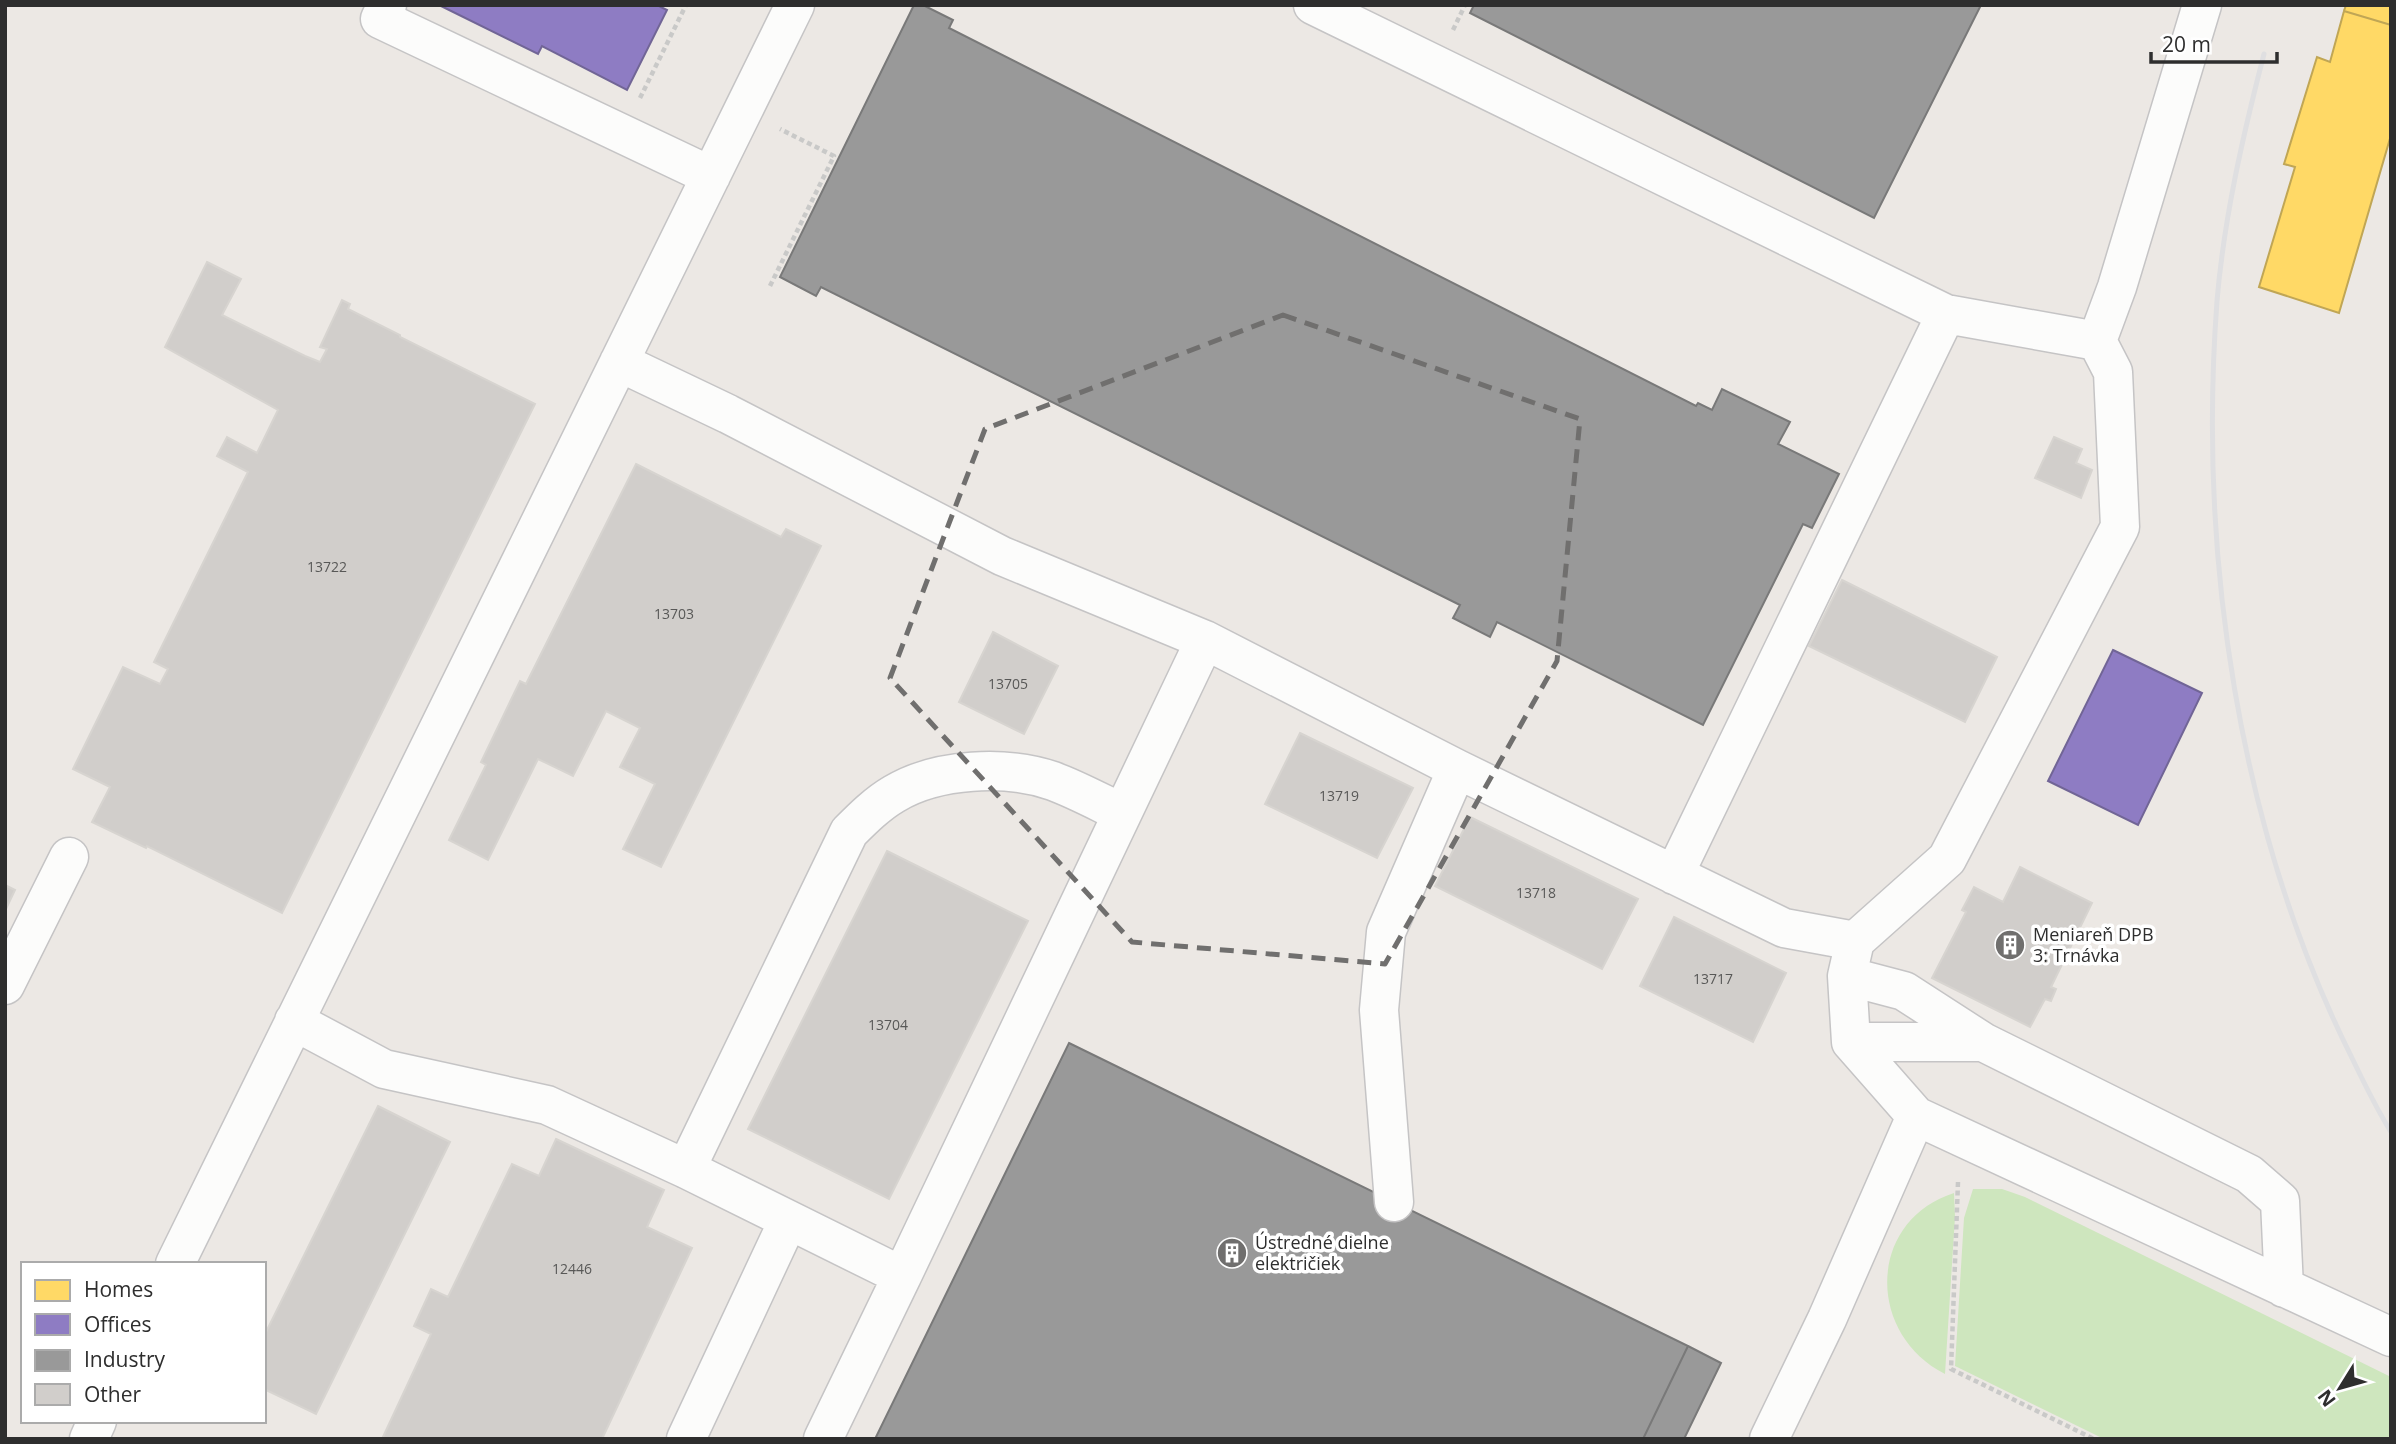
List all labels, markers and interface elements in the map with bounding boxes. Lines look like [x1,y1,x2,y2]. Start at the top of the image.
scale bar [2151,21,2277,65]
text: 20 m [2162,30,2211,58]
house number: 13722 [307,557,347,576]
house number: 13703 [654,604,694,623]
house number: 13705 [988,674,1028,693]
house number: 13719 [1319,786,1359,805]
house number: 13718 [1516,883,1556,902]
place label: Meniareň DPB 3: Trnávka [2033,922,2154,967]
building icon: Meniareň DPB 3: Trnávka [1993,928,2027,962]
house number: 13717 [1693,969,1733,988]
house number: 13704 [868,1015,908,1034]
place label: Ústredné dielne električiek [1255,1230,1389,1275]
building icon: Ústredné dielne električiek [1215,1236,1249,1270]
house number: 12446 [552,1259,592,1278]
legend [21,1262,266,1423]
text: Homes [84,1275,153,1303]
text: Offices [84,1310,152,1338]
text: Industry [84,1345,166,1373]
north arrow [2305,1353,2375,1423]
text: Other [84,1380,141,1408]
text: N [2311,1384,2341,1412]

